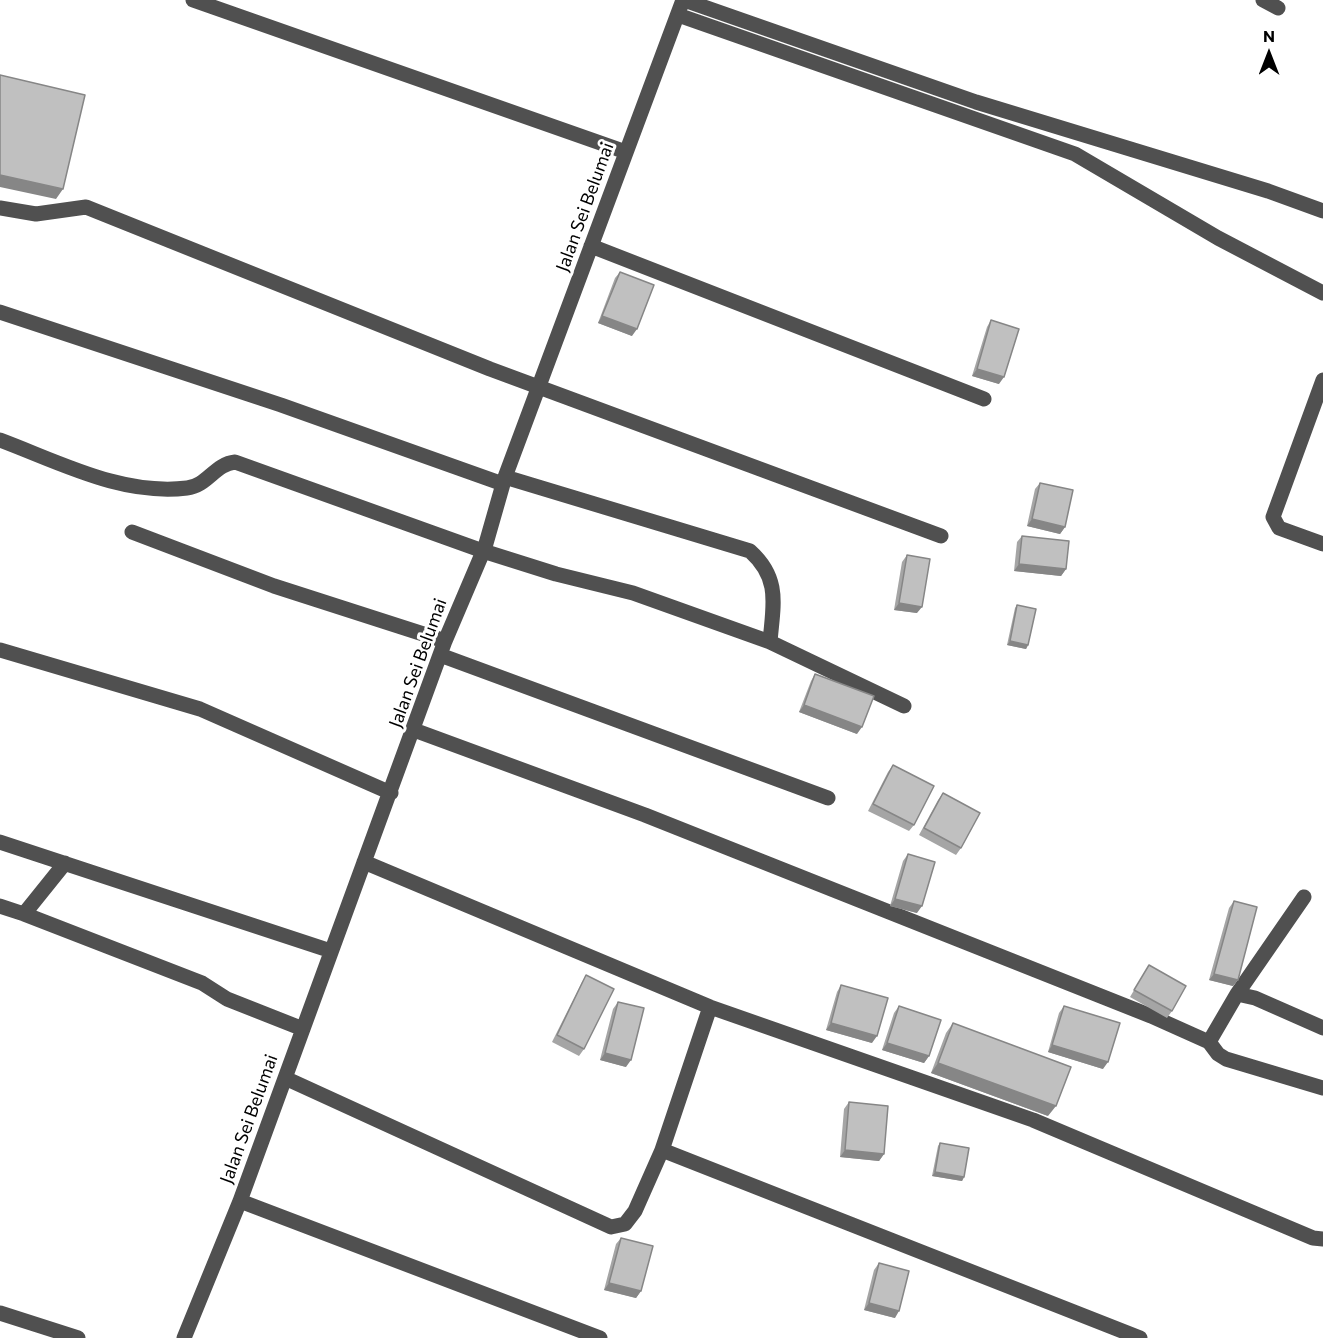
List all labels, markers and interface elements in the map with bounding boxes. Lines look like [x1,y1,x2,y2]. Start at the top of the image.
north arrow [1239,24,1299,84]
text: N [1263,26,1275,45]
street label: Jalan Sei Belumai [552,139,618,275]
street label: Jalan Sei Belumai [385,595,451,731]
street label: Jalan Sei Belumai [216,1051,282,1187]

